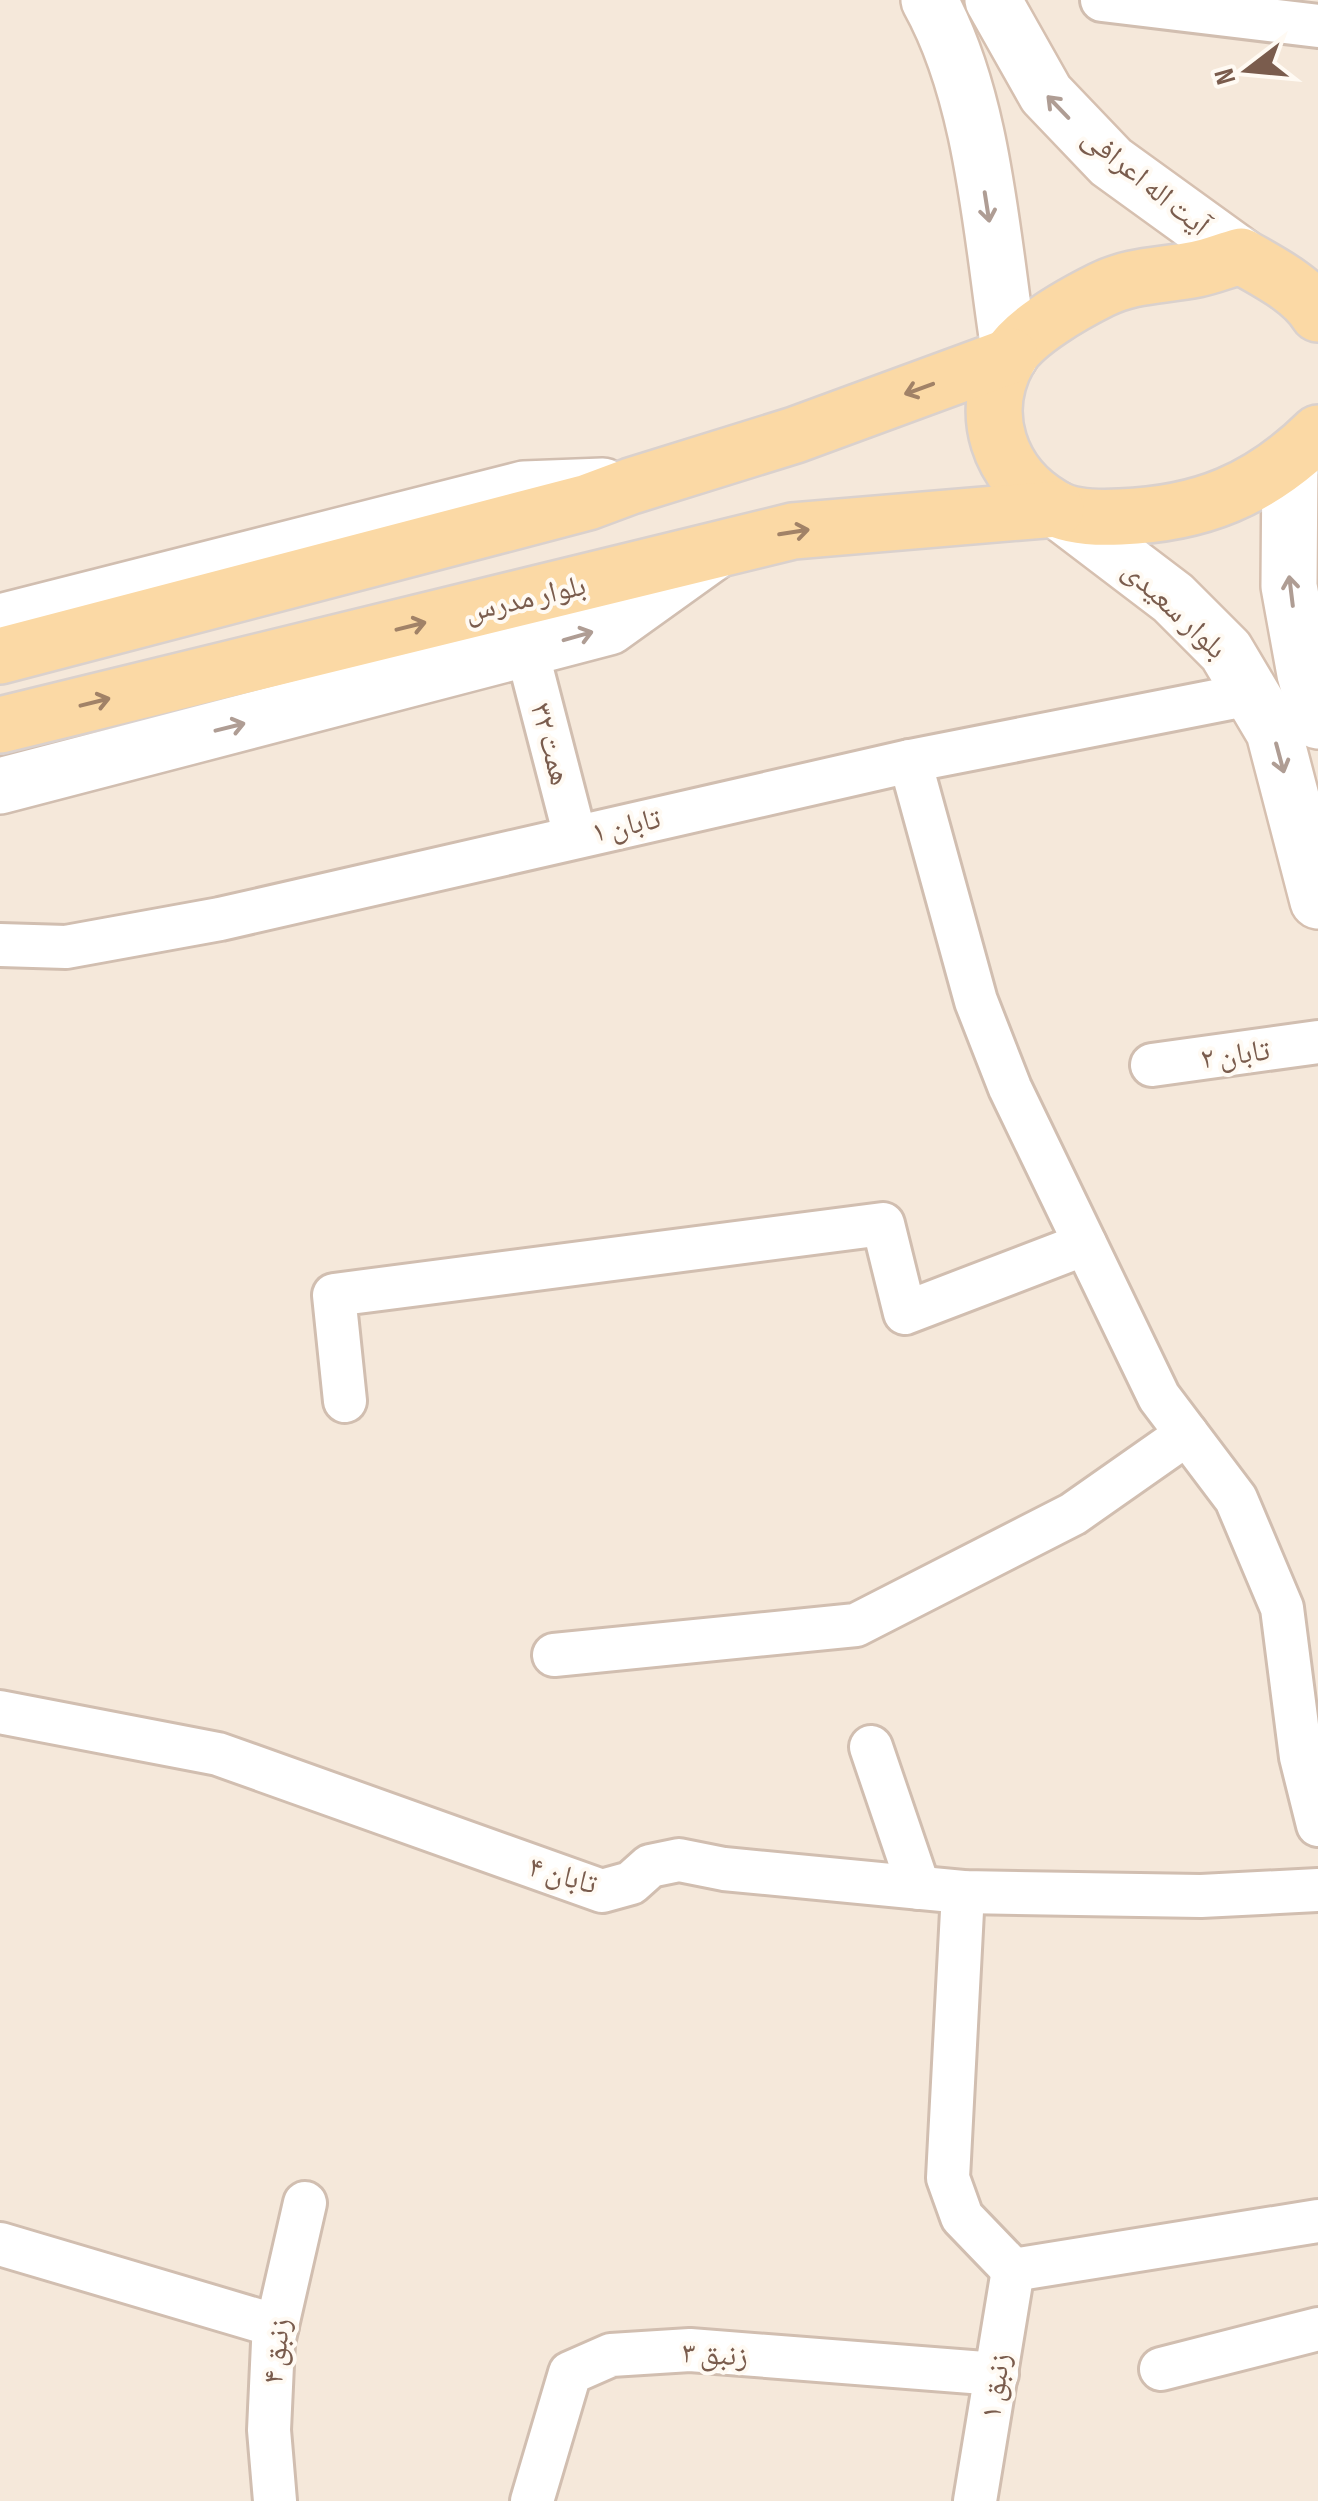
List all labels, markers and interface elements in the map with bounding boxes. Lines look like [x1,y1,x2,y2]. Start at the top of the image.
north arrow [1198,20,1298,120]
text: N [1207,65,1243,88]
one-way arrow [1046,95,1070,119]
street label: آیت اله اعرافی [1074,120,1217,245]
one-way arrow [978,190,997,223]
one-way arrow [904,382,934,400]
one-way arrow [778,523,810,541]
street label: بلوار سعیدی [1115,553,1234,667]
street label: بلوار مدرس [461,568,589,630]
one-way arrow [1281,576,1300,608]
one-way arrow [394,616,426,634]
one-way arrow [562,626,594,644]
one-way arrow [78,692,110,710]
street label: همت ۳۲ [522,699,578,789]
one-way arrow [213,717,245,735]
one-way arrow [1272,742,1291,773]
street label: تابان ۱ [588,801,664,851]
street label: تابان ۲ [1198,1032,1272,1078]
street label: تابان ۴ [524,1849,601,1903]
street label: زنبق ۴ [255,2316,299,2386]
street label: زنبق ۳ [681,2335,749,2375]
street label: زنبق ۱ [973,2351,1019,2422]

